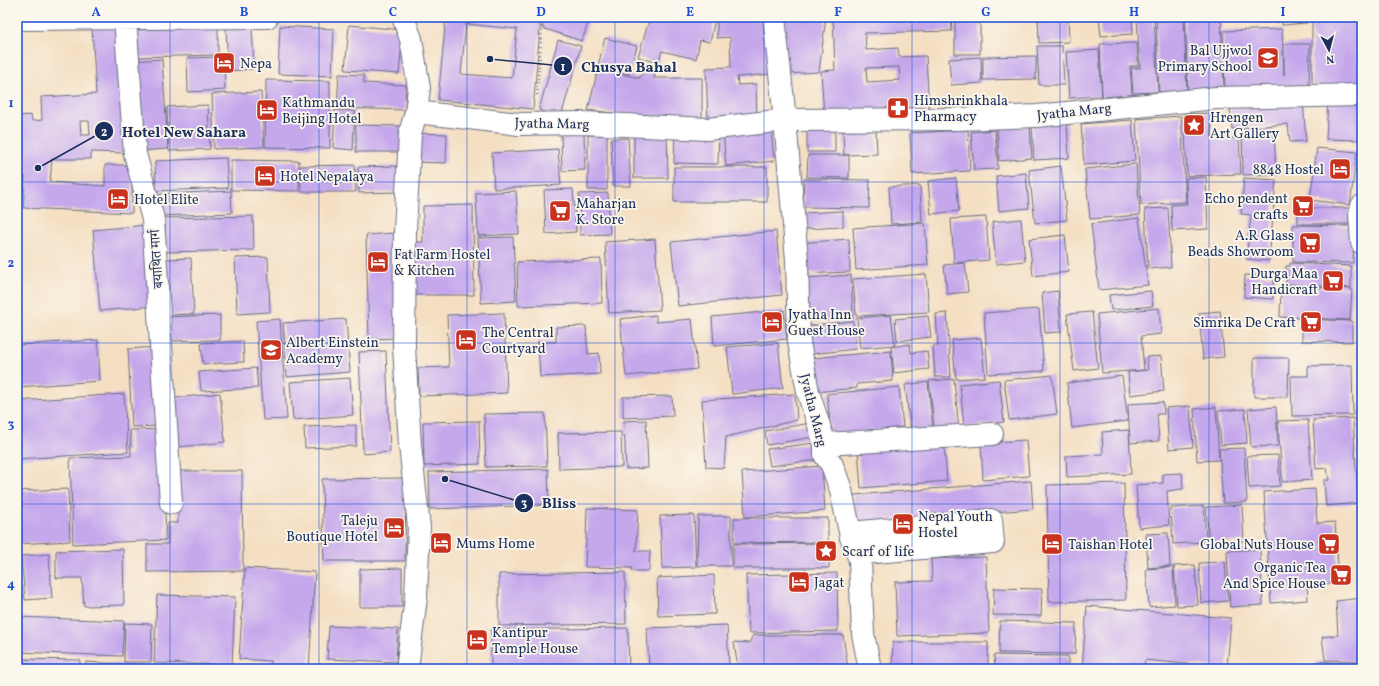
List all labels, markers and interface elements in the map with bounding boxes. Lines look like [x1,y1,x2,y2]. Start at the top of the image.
text: A [91,4,101,22]
text: B [240,4,249,22]
text: C [389,4,397,22]
text: D [536,4,546,22]
text: E [686,4,694,22]
text: F [834,4,842,22]
text: G [981,4,991,22]
text: H [1129,4,1139,22]
text: I [1281,4,1286,22]
north arrow [1309,30,1349,70]
place label: Bal Ujjwol Primary School [1158,42,1252,77]
school or university icon: Bal Ujjwol Primary School [1255,45,1281,71]
hotel icon: Nepa [211,50,237,76]
text: N [1325,51,1335,66]
callout: Chusya Bahal [553,53,685,80]
place label: Nepa [240,55,272,74]
text: Chusya Bahal [581,58,677,79]
text: 1 [561,60,566,76]
place label: Himshrinkhala Pharmacy [914,92,1008,127]
place label: Kathmandu Beijing Hotel [282,94,362,129]
text: 1 [8,95,14,113]
pharmacy icon: Himshrinkhala Pharmacy [885,95,911,121]
hotel icon: Kathmandu Beijing Hotel [254,97,280,123]
street label: Jyatha Marg [1036,99,1112,126]
place label: Hrengen Art Gallery [1210,109,1280,144]
place icon: Hrengen Art Gallery [1181,112,1207,138]
street label: Jyatha Marg [514,114,590,135]
callout: Hotel New Sahara [94,118,255,145]
text: Hotel New Sahara [122,123,246,144]
text: 2 [101,125,107,141]
hotel icon: 8848 Hostel [1327,156,1353,182]
place label: 8848 Hostel [1253,161,1324,180]
hotel icon: Hotel Nepalaya [252,163,278,189]
place label: Hotel Nepalaya [280,168,374,187]
hotel icon: Hotel Elite [105,186,131,212]
place label: Echo pendent crafts [1204,190,1288,225]
place label: Hotel Elite [134,191,199,210]
supermarket icon: Echo pendent crafts [1290,193,1316,219]
place label: Maharjan K. Store [576,195,636,230]
supermarket icon: Maharjan K. Store [547,198,573,224]
place label: A.R Glass Beads Showroom [1188,227,1294,262]
street label: बयाथित मार्ग [146,228,169,290]
supermarket icon: A.R Glass Beads Showroom [1297,230,1323,256]
place label: Fat Farm Hostel & Kitchen [394,246,490,281]
hotel icon: Fat Farm Hostel & Kitchen [365,249,391,275]
text: 2 [8,255,15,273]
place label: Durga Maa Handicraft [1250,265,1318,300]
supermarket icon: Durga Maa Handicraft [1320,268,1346,294]
place label: Jyatha Inn Guest House [788,306,865,341]
hotel icon: Jyatha Inn Guest House [759,309,785,335]
supermarket icon: Simrika De Craft [1298,309,1324,335]
place label: Simrika De Craft [1193,314,1296,333]
place label: The Central Courtyard [482,324,554,359]
hotel icon: The Central Courtyard [453,327,479,353]
place label: Albert Einstein Academy [286,334,379,369]
school or university icon: Albert Einstein Academy [258,337,284,363]
street label: Jyatha Marg [794,372,831,449]
text: 3 [8,416,15,434]
callout: Bliss [514,489,584,516]
text: Bliss [542,494,576,515]
text: 3 [521,496,527,512]
place label: Nepal Youth Hostel [918,508,993,543]
hotel icon: Nepal Youth Hostel [890,511,916,537]
place label: Taleju Boutique Hotel [286,512,378,547]
hotel icon: Taleju Boutique Hotel [381,515,407,541]
hotel icon: Mums Home [428,530,454,556]
hotel icon: Taishan Hotel [1039,531,1065,557]
supermarket icon: Global Nuts House [1316,531,1342,557]
place label: Mums Home [456,535,535,554]
place label: Taishan Hotel [1068,536,1153,555]
place label: Global Nuts House [1200,536,1314,555]
place icon: Scarf of life [813,538,839,564]
place label: Scarf of life [842,543,914,562]
place label: Organic Tea And Spice House [1223,559,1326,594]
supermarket icon: Organic Tea And Spice House [1328,562,1354,588]
hotel icon: Jagat [786,569,812,595]
place label: Jagat [814,574,844,593]
text: 4 [7,576,15,594]
place label: Kantipur Temple House [492,624,579,659]
hotel icon: Kantipur Temple House [464,627,490,653]

